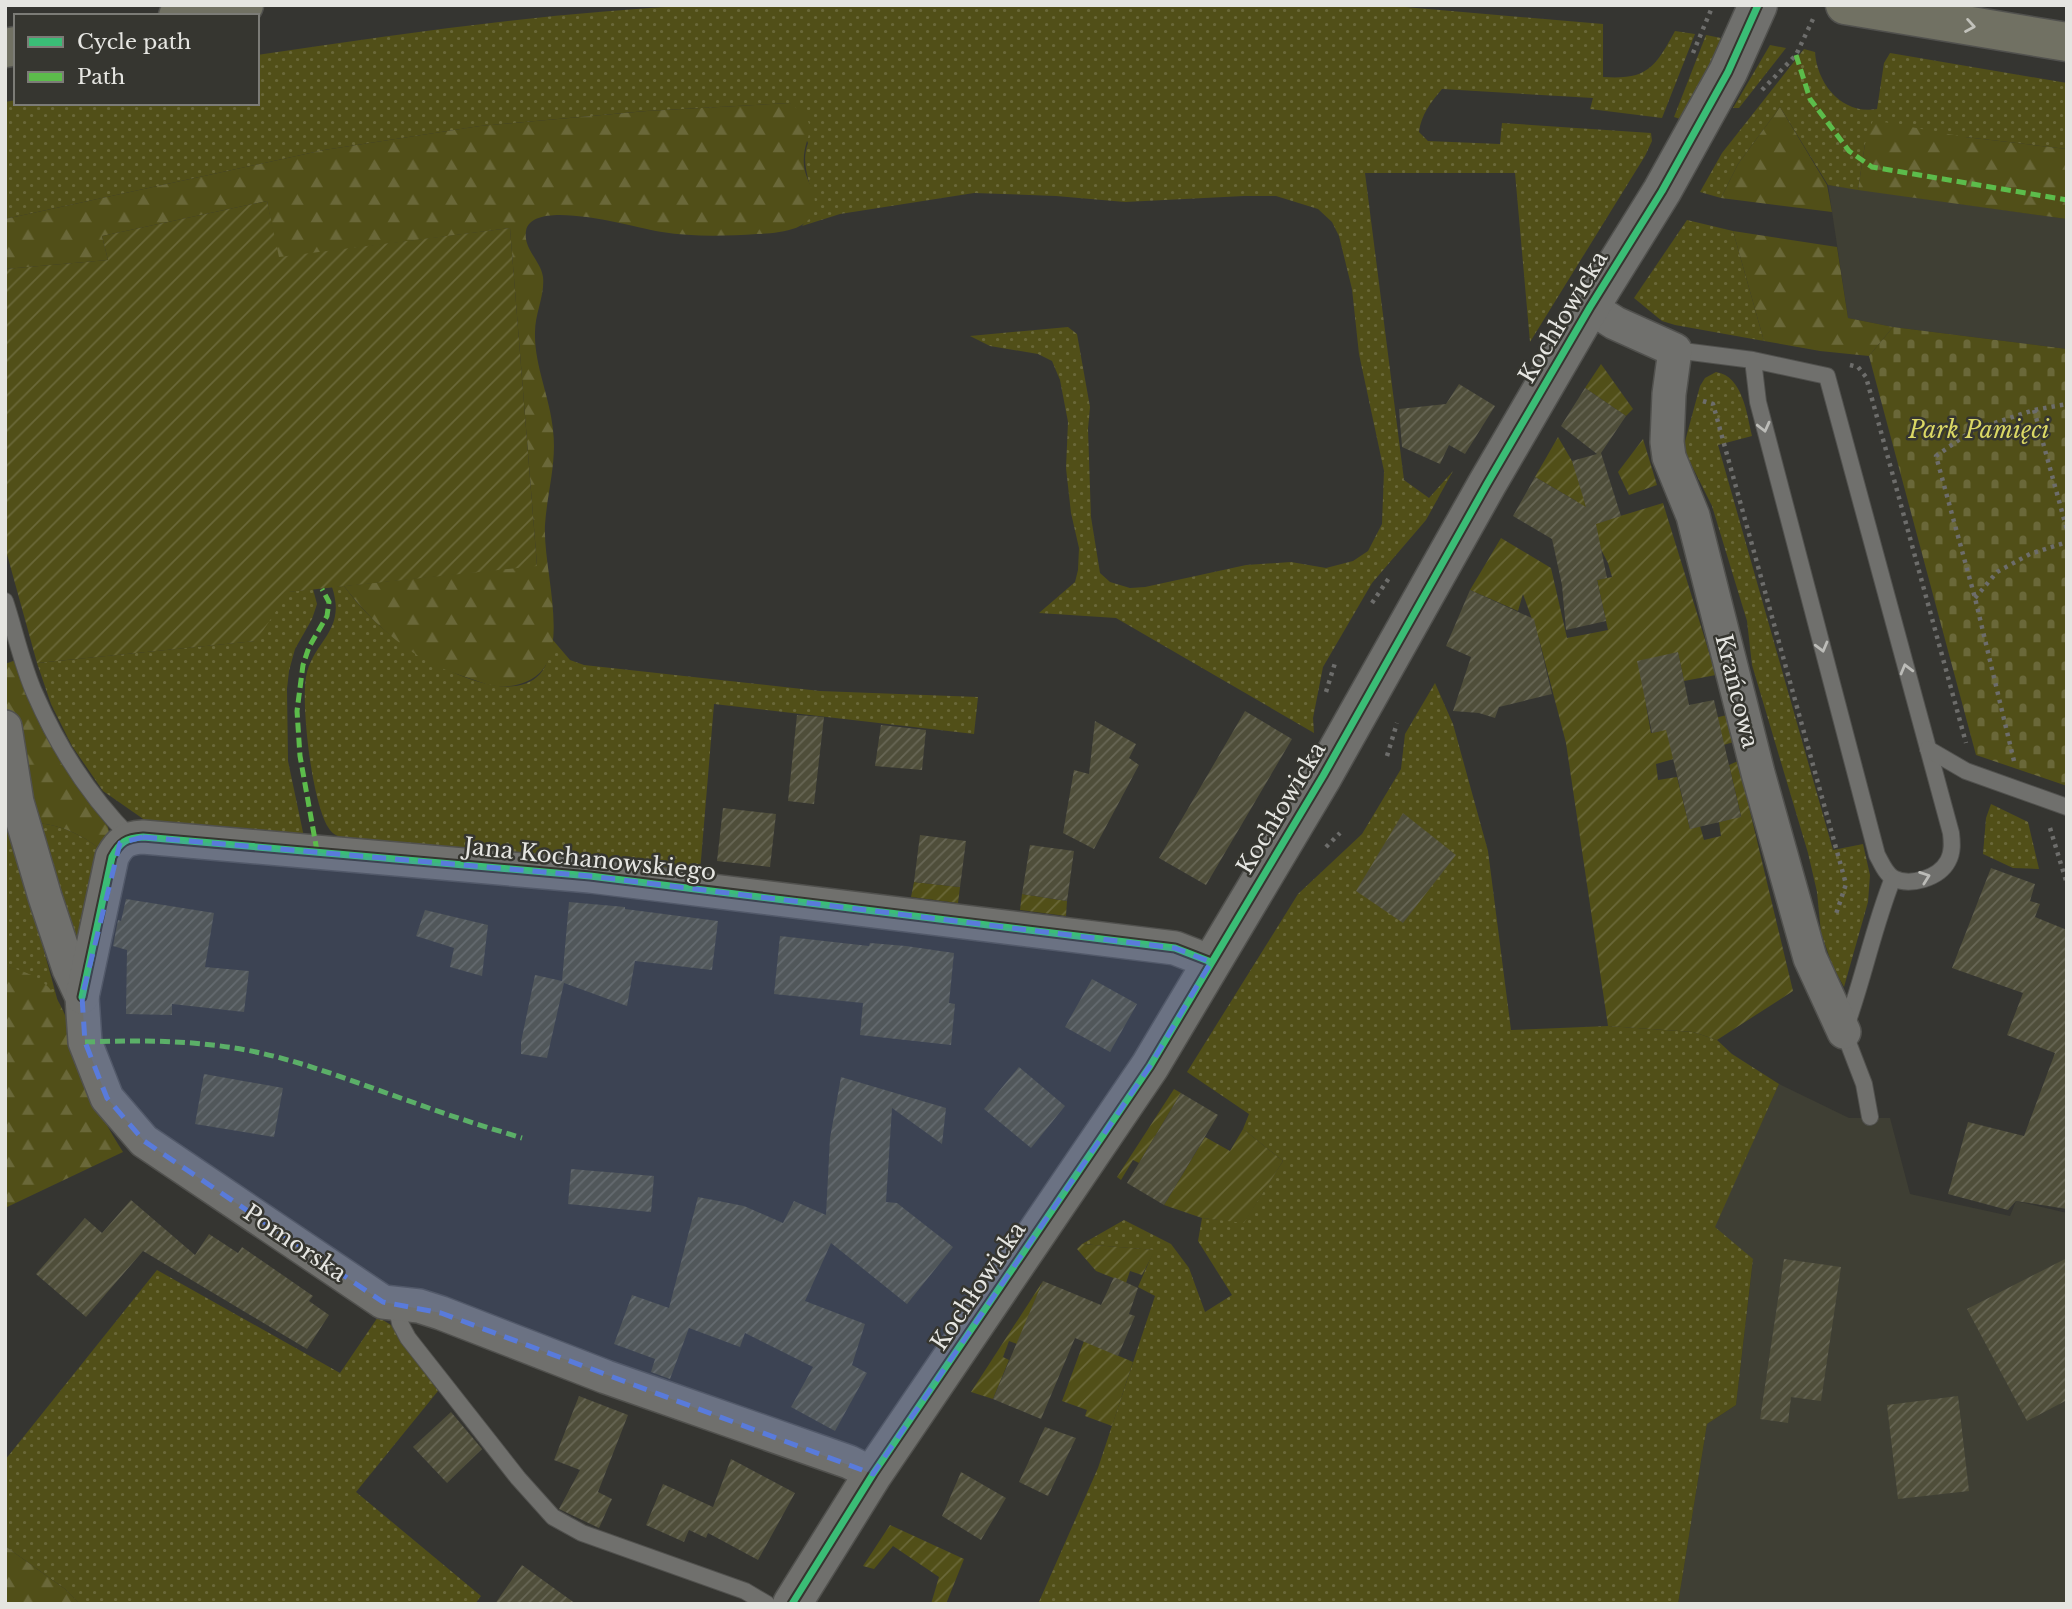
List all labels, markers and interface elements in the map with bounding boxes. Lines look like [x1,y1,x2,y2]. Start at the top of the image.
legend [14,14,259,105]
one-way arrow [1964,18,1976,33]
text: Cycle path [77,29,191,55]
text: Path [77,64,125,90]
street label: Kochłowicka [1513,246,1614,388]
park label: Park Pamięci [1908,416,2050,444]
one-way arrow [1756,421,1770,433]
street label: Krańcowa [1709,631,1765,751]
one-way arrow [1814,641,1829,653]
one-way arrow [1900,663,1914,675]
street label: Kochłowicka [1231,737,1332,879]
street label: Jana Kochanowskiego [460,832,717,886]
one-way arrow [1919,871,1931,885]
street label: Pomorska [238,1198,352,1288]
street label: Kochłowicka [925,1216,1031,1356]

